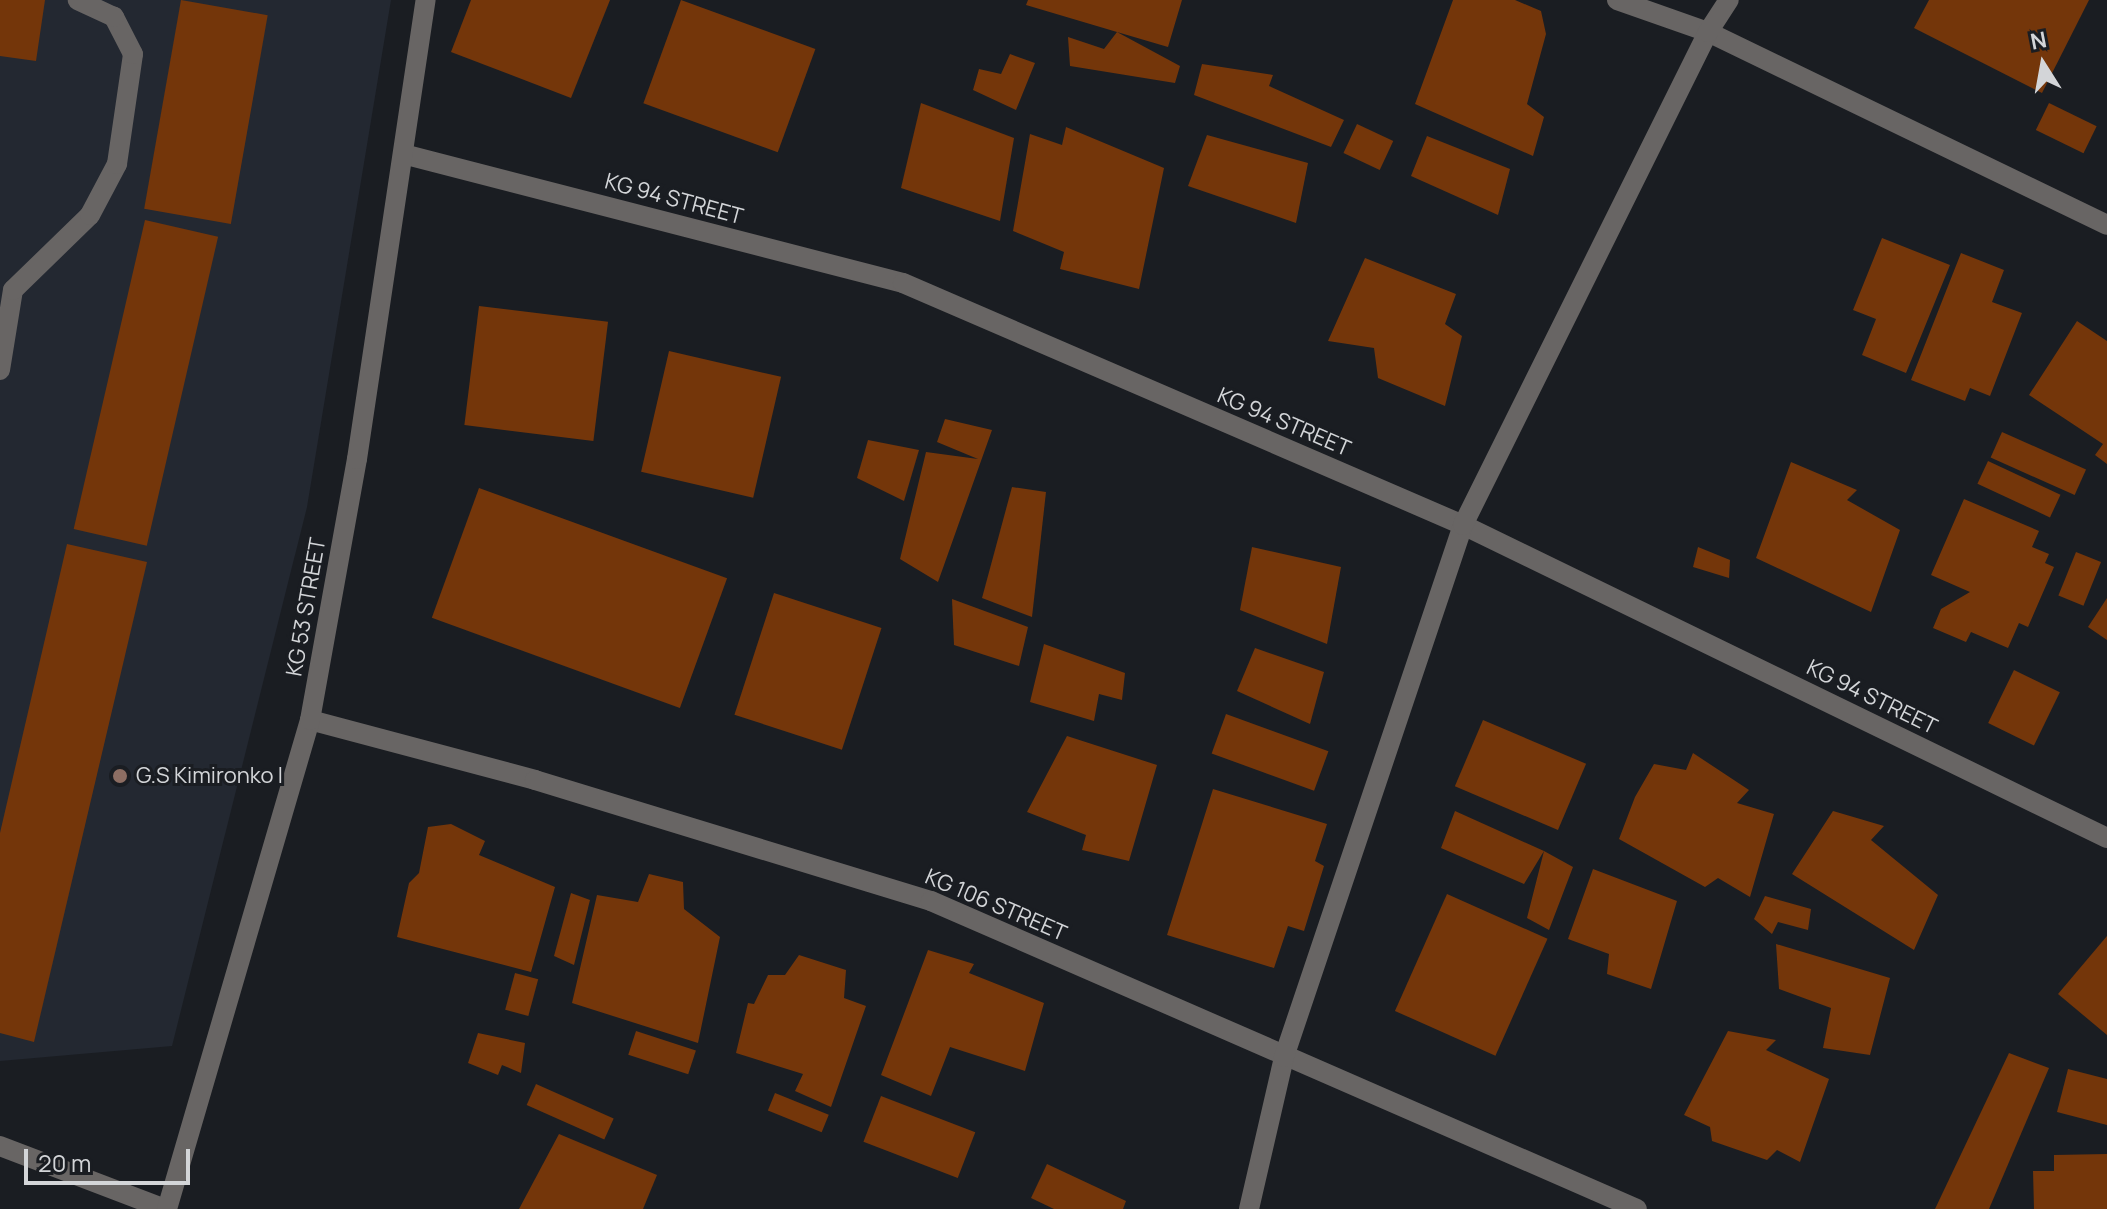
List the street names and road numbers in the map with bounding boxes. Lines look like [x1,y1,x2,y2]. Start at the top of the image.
street label: KG 94 STREET [602,168,746,230]
street label: KG 94 STREET [1213,382,1355,462]
street label: KG 53 STREET [281,536,331,678]
street label: KG 94 STREET [1802,654,1942,740]
street label: KG 106 STREET [921,863,1071,947]

